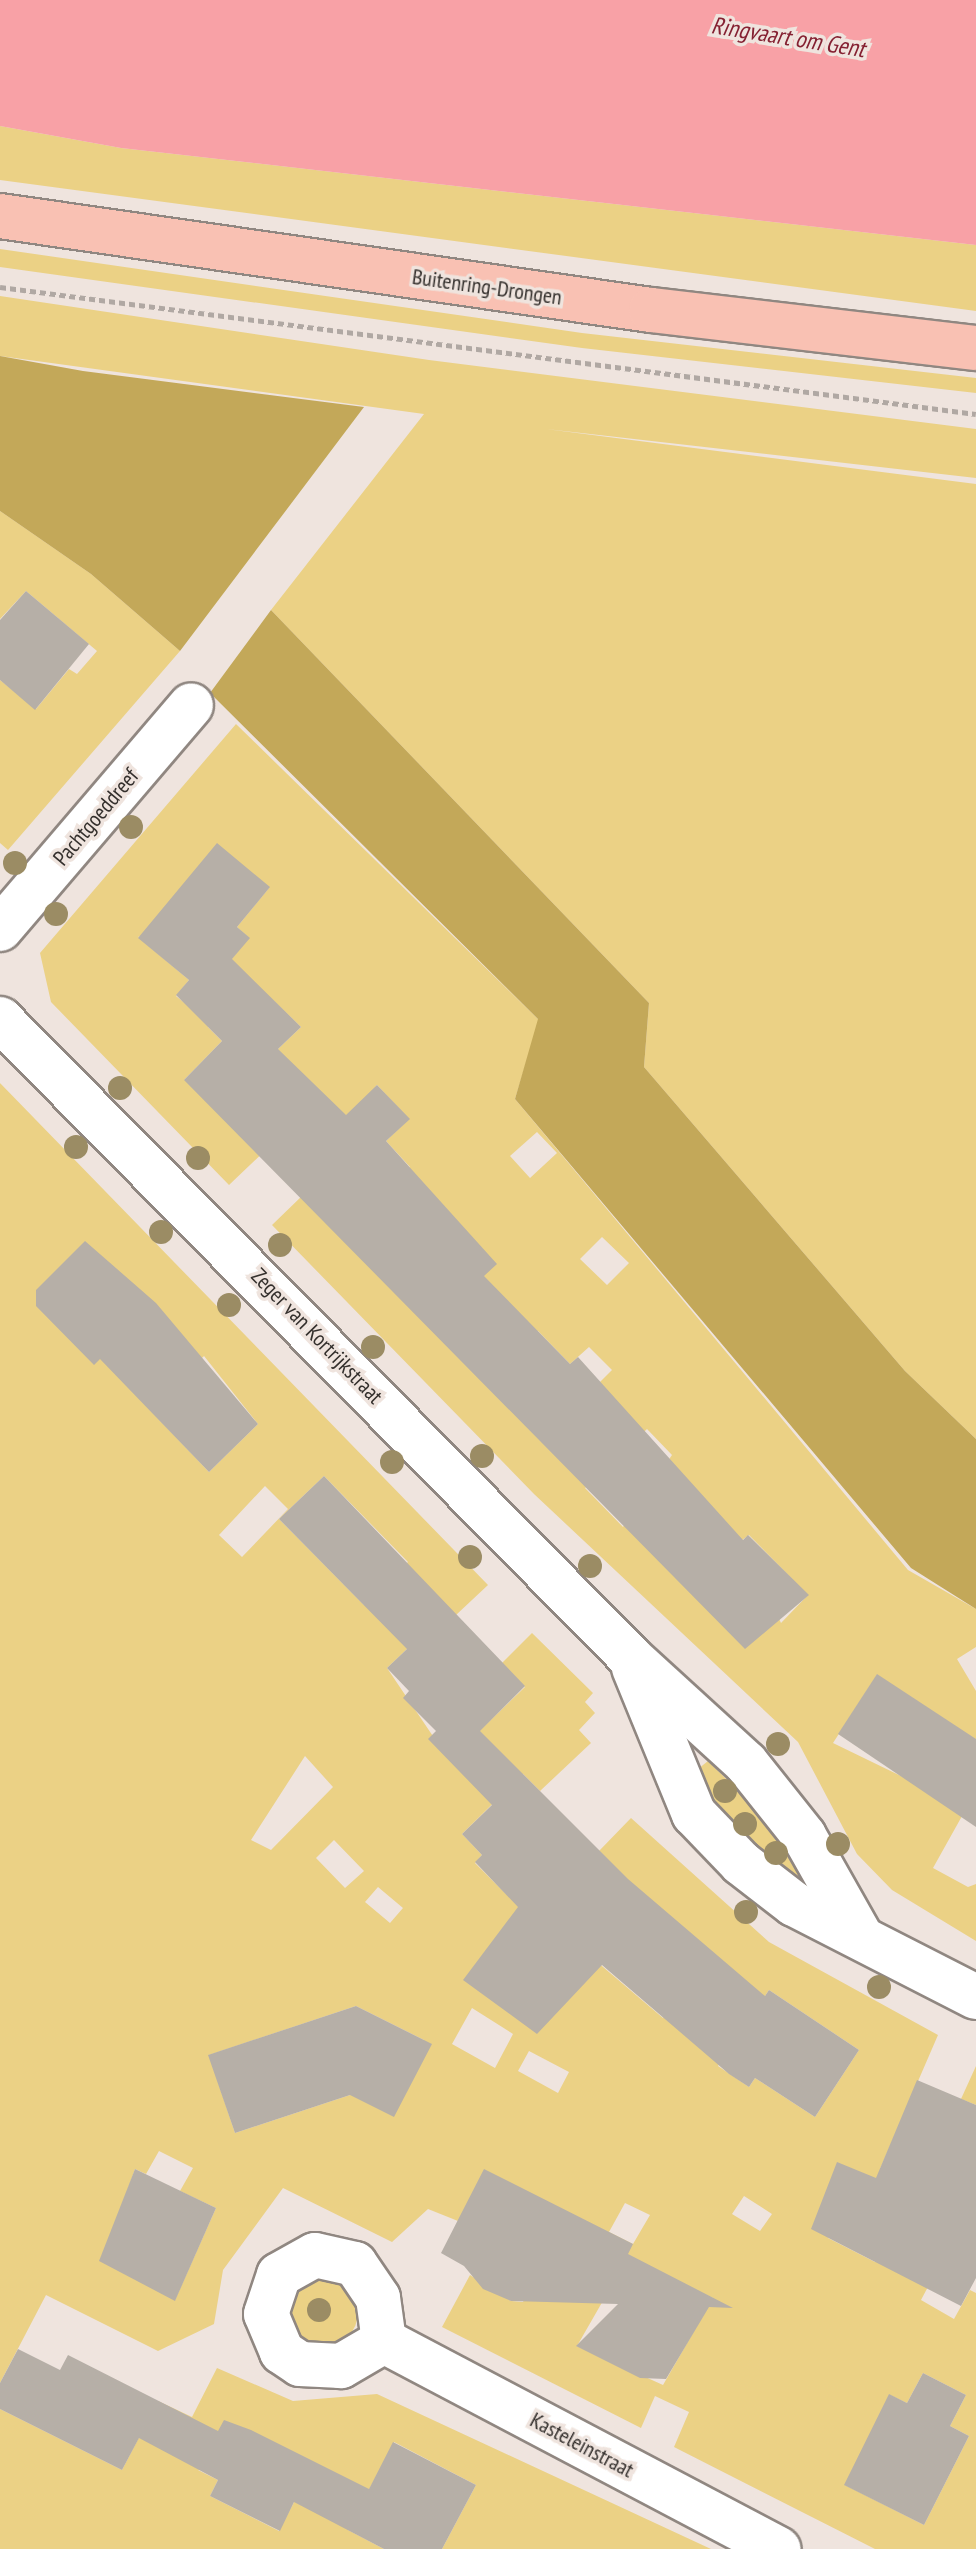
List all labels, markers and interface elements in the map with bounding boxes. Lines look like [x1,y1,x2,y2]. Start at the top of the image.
water label: Ringvaart om Gent [709,11,867,63]
street label: Buitenring-Drongen [411,263,563,311]
street label: Pachtgoeddreef [48,763,144,871]
street label: Zeger van Kortrijkstraat [246,1263,388,1409]
street label: Kasteleinstraat [526,2407,638,2483]

